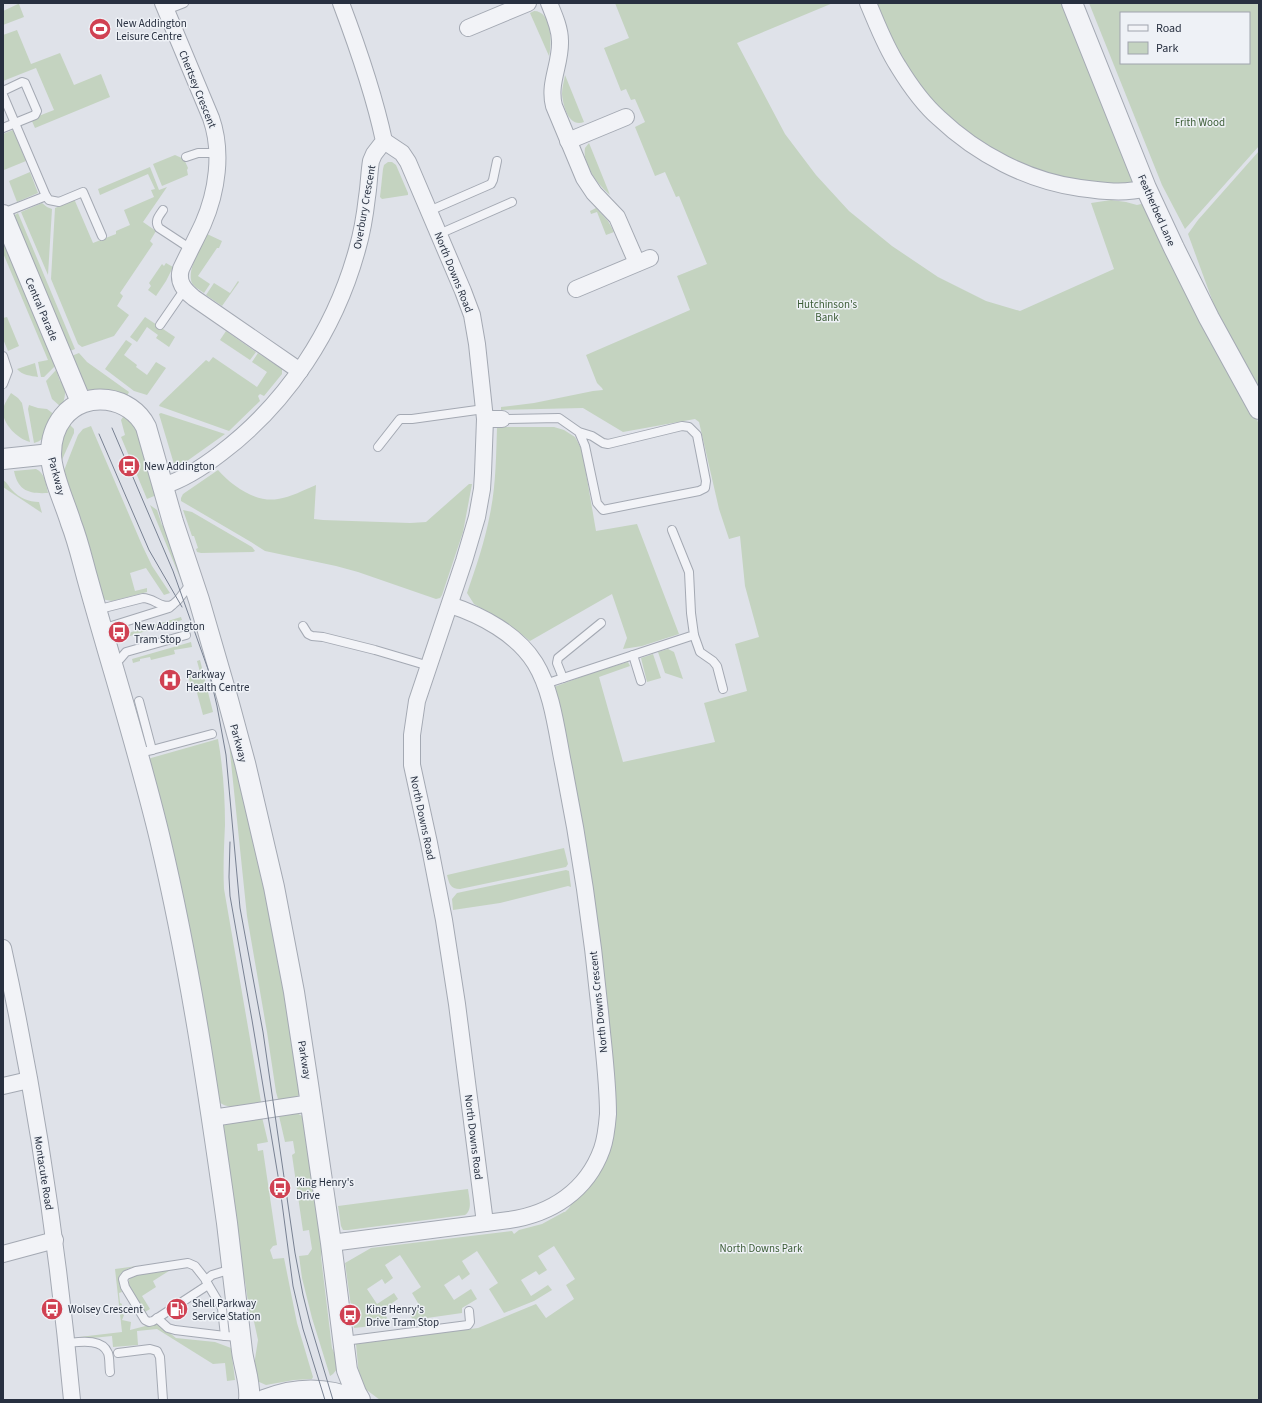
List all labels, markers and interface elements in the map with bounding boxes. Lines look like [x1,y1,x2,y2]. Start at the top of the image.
legend [1120,12,1250,64]
sports icon: New Addington Leisure Centre [87,16,113,42]
place label: New Addington Leisure Centre [116,16,187,44]
text: Road [1156,20,1182,37]
text: Park [1156,40,1178,57]
street label: Chertsey Crescent [175,48,220,131]
park label: Frith Wood [1175,115,1225,130]
street label: Overbury Crescent [350,164,379,250]
street label: Featherbed Lane [1134,172,1179,249]
street label: North Downs Road [431,230,477,315]
street label: Central Parade [21,275,62,344]
park label: Hutchinson's Bank [797,297,857,325]
bus stop icon: New Addington [116,453,142,479]
street label: Parkway [44,455,69,497]
place label: New Addington [144,459,215,474]
bus stop icon: New Addington Tram Stop [106,619,132,645]
place label: New Addington Tram Stop [134,619,205,647]
hospital icon: Parkway Health Centre [157,667,183,693]
place label: Parkway Health Centre [186,667,250,695]
street label: Parkway [226,722,251,764]
street label: North Downs Road [406,775,439,862]
street label: North Downs Crescent [586,950,611,1054]
street label: Parkway [294,1040,315,1081]
street label: North Downs Road [461,1094,486,1181]
street label: Montacute Road [30,1135,57,1211]
bus stop icon: King Henry's Drive [267,1175,293,1201]
place label: King Henry's Drive [296,1175,354,1203]
park label: North Downs Park [720,1241,803,1256]
bus stop icon: Wolsey Crescent [39,1296,65,1322]
fuel station icon: Shell Parkway Service Station [164,1296,190,1322]
place label: Shell Parkway Service Station [192,1296,261,1324]
place label: Wolsey Crescent [68,1302,143,1317]
bus stop icon: King Henry's Drive Tram Stop [337,1302,363,1328]
place label: King Henry's Drive Tram Stop [366,1302,439,1330]

